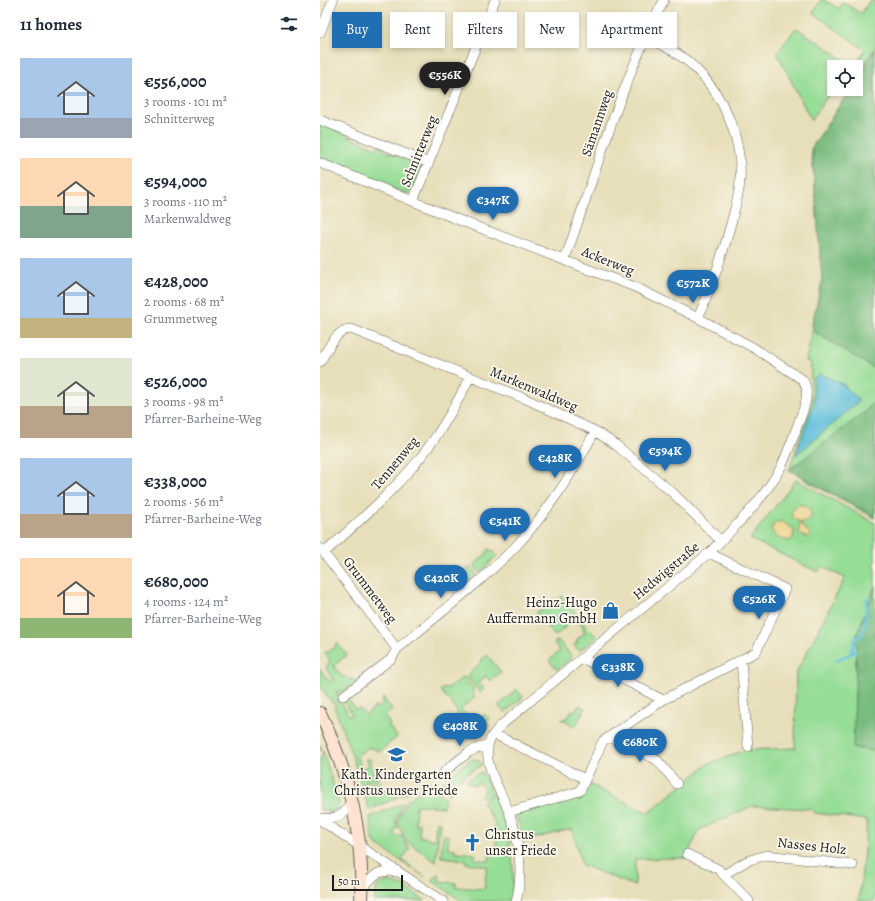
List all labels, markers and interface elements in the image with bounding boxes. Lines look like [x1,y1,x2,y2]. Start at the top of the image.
chip: Buy [332,12,382,48]
chip: Rent [390,12,445,48]
chip: Filters [453,12,517,48]
chip: New [525,12,579,48]
chip: Apartment [587,12,677,48]
text: 11 homes [20,13,82,36]
icon: filters [278,13,300,35]
map controls [827,60,863,96]
button: locate [827,60,863,96]
pin: €556K [417,62,473,96]
text: €556K [428,66,462,83]
text: €556,000 [144,70,206,93]
icon: home [52,74,100,122]
street label: Sämannweg [577,87,617,159]
text: 3 rooms · 101 m² [144,93,227,110]
text: Schnitterweg [144,110,215,127]
street label: Schnitterweg [396,112,442,190]
text: €594,000 [144,170,207,193]
icon: home [52,174,100,222]
pin: €347K [465,187,521,221]
text: €347K [476,191,510,208]
text: 3 rooms · 110 m² [144,193,227,210]
text: Markenwaldweg [144,210,231,227]
street label: Ackerweg [578,241,637,280]
text: €428,000 [144,270,208,293]
pin: €572K [665,270,721,304]
icon: home [52,274,100,322]
text: €572K [676,274,710,291]
text: 2 rooms · 68 m² [144,293,224,310]
text: Grummetweg [144,310,217,327]
street label: Markenwaldweg [487,362,581,416]
text: €526,000 [144,370,207,393]
icon: home [52,374,100,422]
text: 3 rooms · 98 m² [144,393,223,410]
text: Pfarrer-Barheine-Weg [144,410,262,427]
street label: Tennenweg [367,432,423,494]
pin: €594K [637,438,693,472]
text: €594K [648,442,682,459]
pin: €428K [527,445,583,479]
text: €428K [538,449,572,466]
text: €338,000 [144,470,207,493]
icon: home [52,474,100,522]
text: 2 rooms · 56 m² [144,493,224,510]
pin: €541K [477,508,533,542]
text: Pfarrer-Barheine-Weg [144,510,262,527]
text: €541K [489,512,521,529]
street label: Hedwigstraße [629,538,703,604]
street label: Grummetweg [339,553,401,627]
pin: €420K [413,565,469,599]
text: €420K [424,569,458,586]
text: €680,000 [144,570,209,593]
icon: home [52,574,100,622]
pin: €526K [731,586,787,620]
text: €526K [742,590,776,607]
text: 4 rooms · 124 m² [144,593,228,610]
place label: Heinz-Hugo Auffermann GmbH [486,593,597,628]
shop icon: Heinz-Hugo Auffermann GmbH [600,600,620,620]
text: Pfarrer-Barheine-Weg [144,610,262,627]
pin: €338K [590,654,646,688]
text: €338K [601,658,635,675]
pin: €408K [432,713,488,747]
text: €408K [443,717,477,734]
pin: €680K [612,729,668,763]
text: €680K [623,733,657,750]
school or university icon: Kath. Kindergarten Christus unser Friede [386,744,406,764]
place label: Kath. Kindergarten Christus unser Friede [334,765,458,800]
place label: Christus unser Friede [485,825,557,860]
church icon: Christus unser Friede [462,832,482,852]
street label: Nasses Holz [777,833,847,859]
scale bar [332,873,403,892]
text: 50 m [338,874,360,889]

